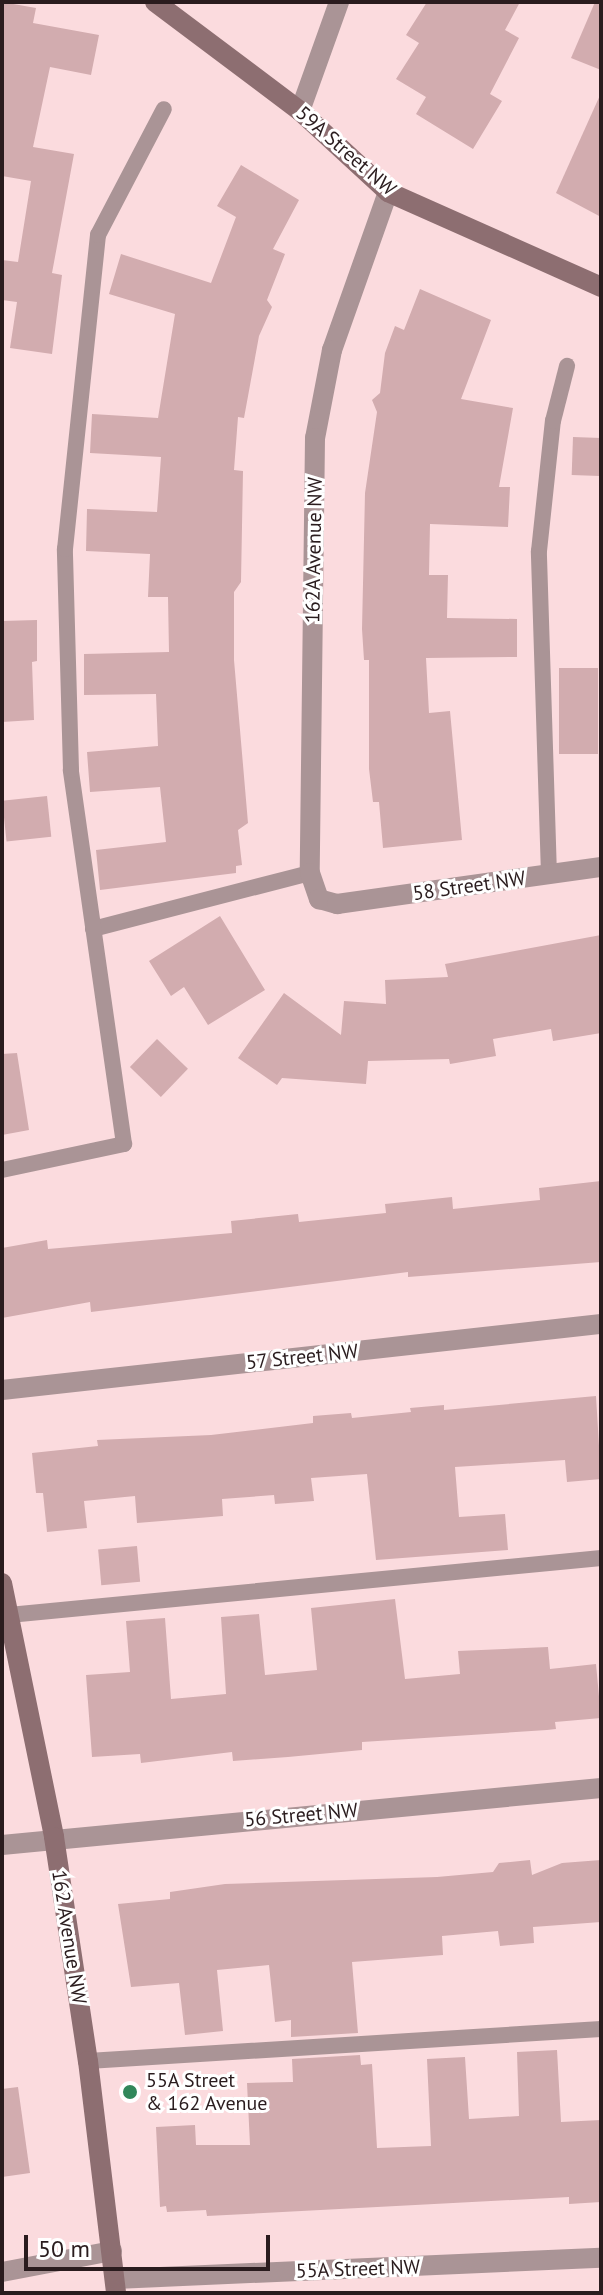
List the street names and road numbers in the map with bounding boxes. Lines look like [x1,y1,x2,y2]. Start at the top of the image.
street label: 59A Street NW [291,101,401,201]
street label: 162A Avenue NW [301,476,327,624]
street label: 58 Street NW [411,866,527,906]
street label: 57 Street NW [244,1339,360,1375]
street label: 56 Street NW [243,1798,359,1832]
street label: 162 Avenue NW [47,1868,91,2006]
street label: 55A Street NW [295,2255,421,2283]

